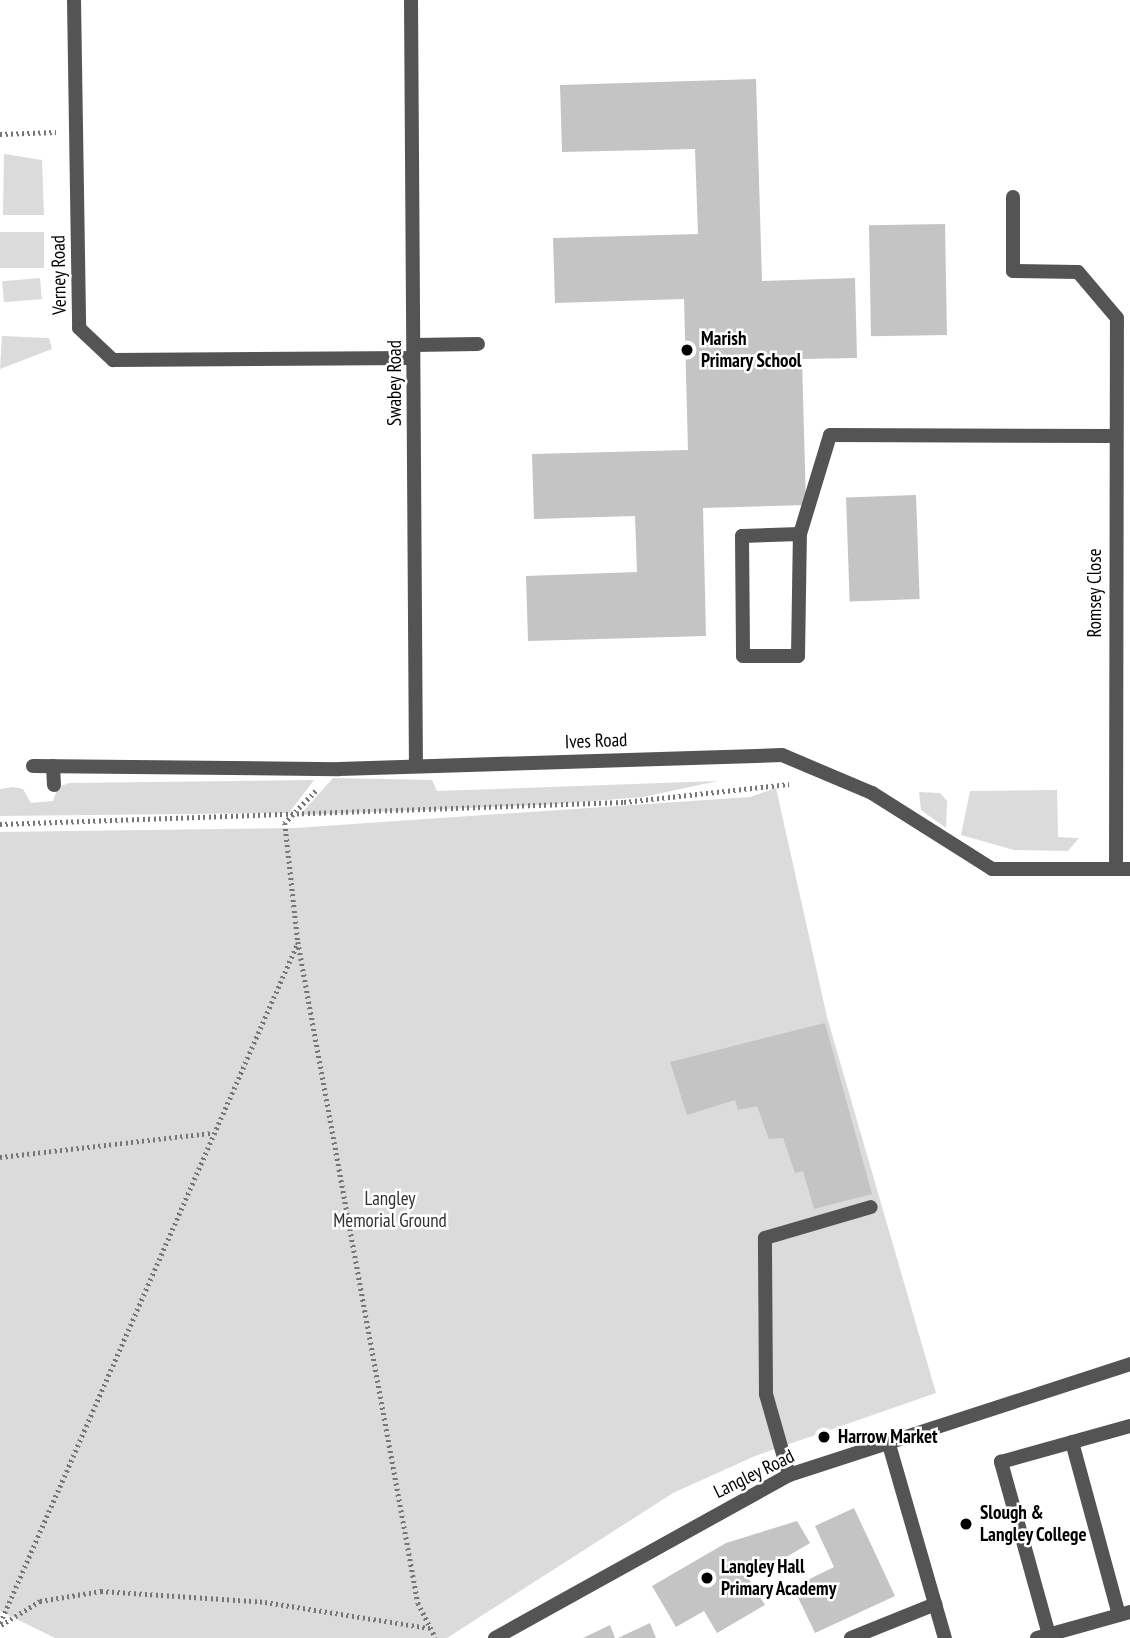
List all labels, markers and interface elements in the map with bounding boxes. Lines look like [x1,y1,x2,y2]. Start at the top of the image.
street label: Verney Road [47,235,71,315]
place label: Marish Primary School [701,328,802,372]
street label: Swabey Road [384,340,406,426]
marker: Marish Primary School [679,342,695,358]
street label: Romsey Close [1084,548,1106,638]
street label: Ives Road [564,729,628,753]
park label: Langley Memorial Ground [333,1188,447,1232]
place label: Harrow Market [838,1426,938,1448]
marker: Harrow Market [816,1429,832,1445]
street label: Langley Road [710,1445,798,1503]
place label: Slough & Langley College [980,1502,1087,1546]
marker: Slough & Langley College [958,1516,974,1532]
place label: Langley Hall Primary Academy [721,1556,837,1600]
marker: Langley Hall Primary Academy [699,1570,715,1586]

